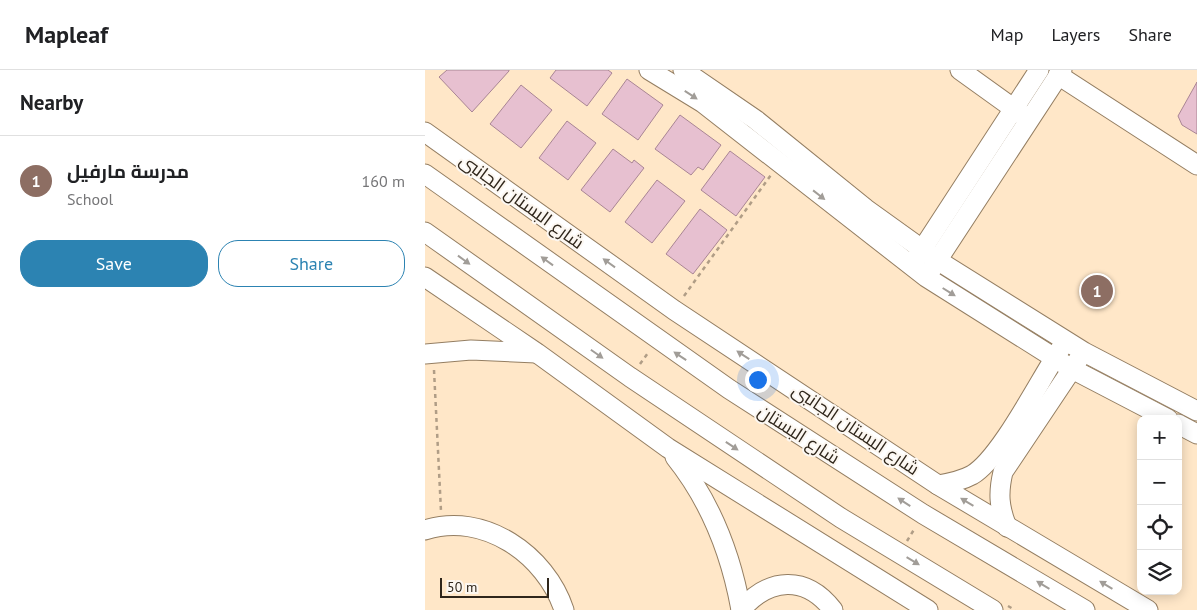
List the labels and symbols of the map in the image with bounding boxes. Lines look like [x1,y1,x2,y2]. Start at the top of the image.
one-way arrow [684,91,697,100]
street label: شارع البستان الجانبى [455,148,589,255]
one-way arrow [812,189,825,200]
one-way arrow [458,255,471,265]
one-way arrow [541,256,554,267]
one-way arrow [602,258,616,268]
pin: 1 [1081,272,1113,310]
one-way arrow [943,287,956,297]
one-way arrow [590,349,604,359]
one-way arrow [737,350,750,359]
one-way arrow [673,351,687,360]
your location [745,367,771,393]
street label: شارع البستان الجانبى [788,379,924,479]
street label: شارع البستان [754,400,844,468]
one-way arrow [725,441,738,450]
one-way arrow [897,497,910,506]
one-way arrow [960,497,973,507]
one-way arrow [906,557,919,566]
scale bar [440,575,549,598]
one-way arrow [1037,581,1050,590]
one-way arrow [1100,581,1113,590]

